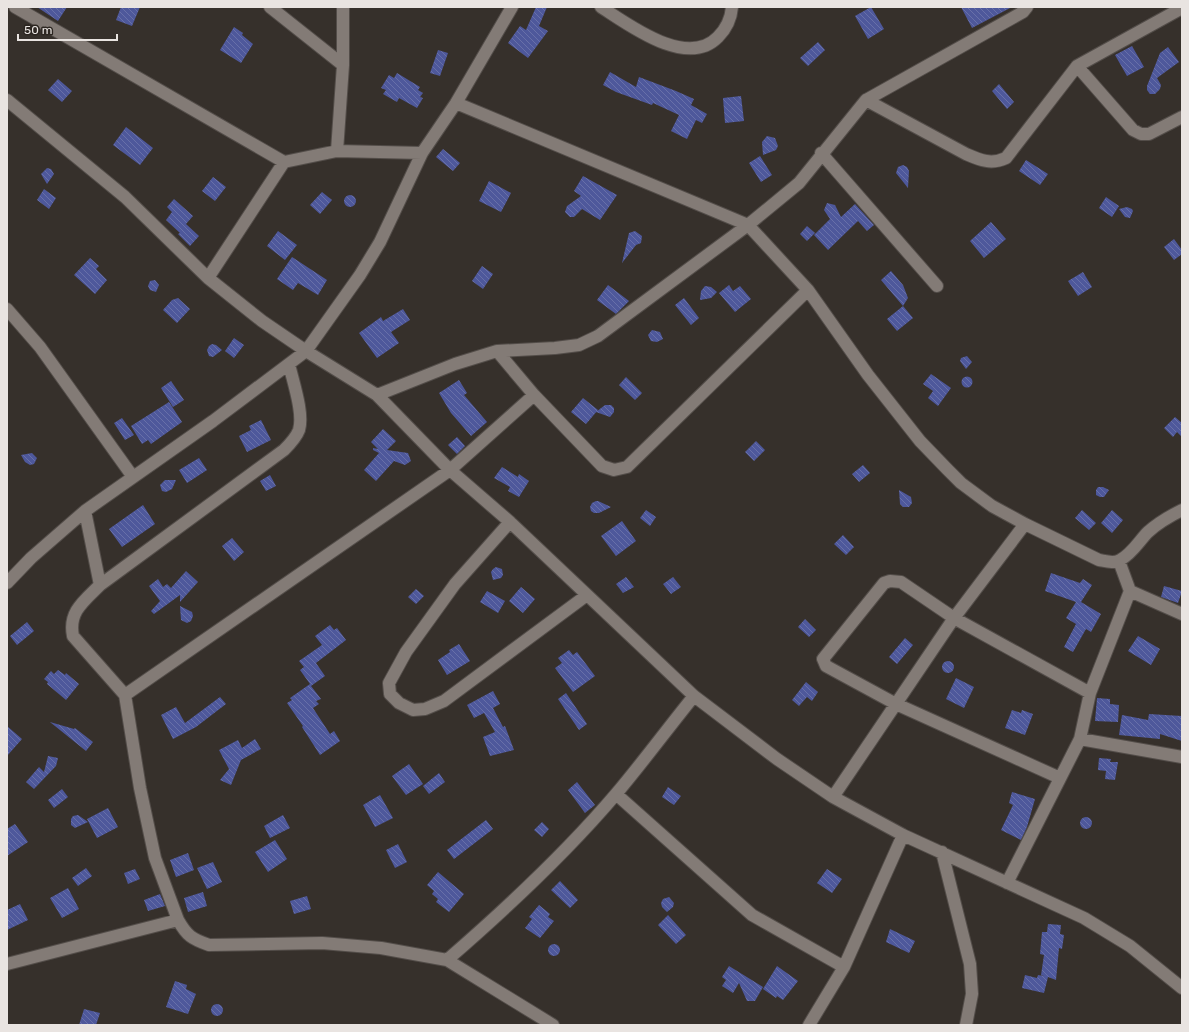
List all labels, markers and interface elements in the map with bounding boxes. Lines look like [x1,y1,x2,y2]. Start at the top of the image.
scale bar [18,16,117,42]
text: 50 m [24,23,52,37]

